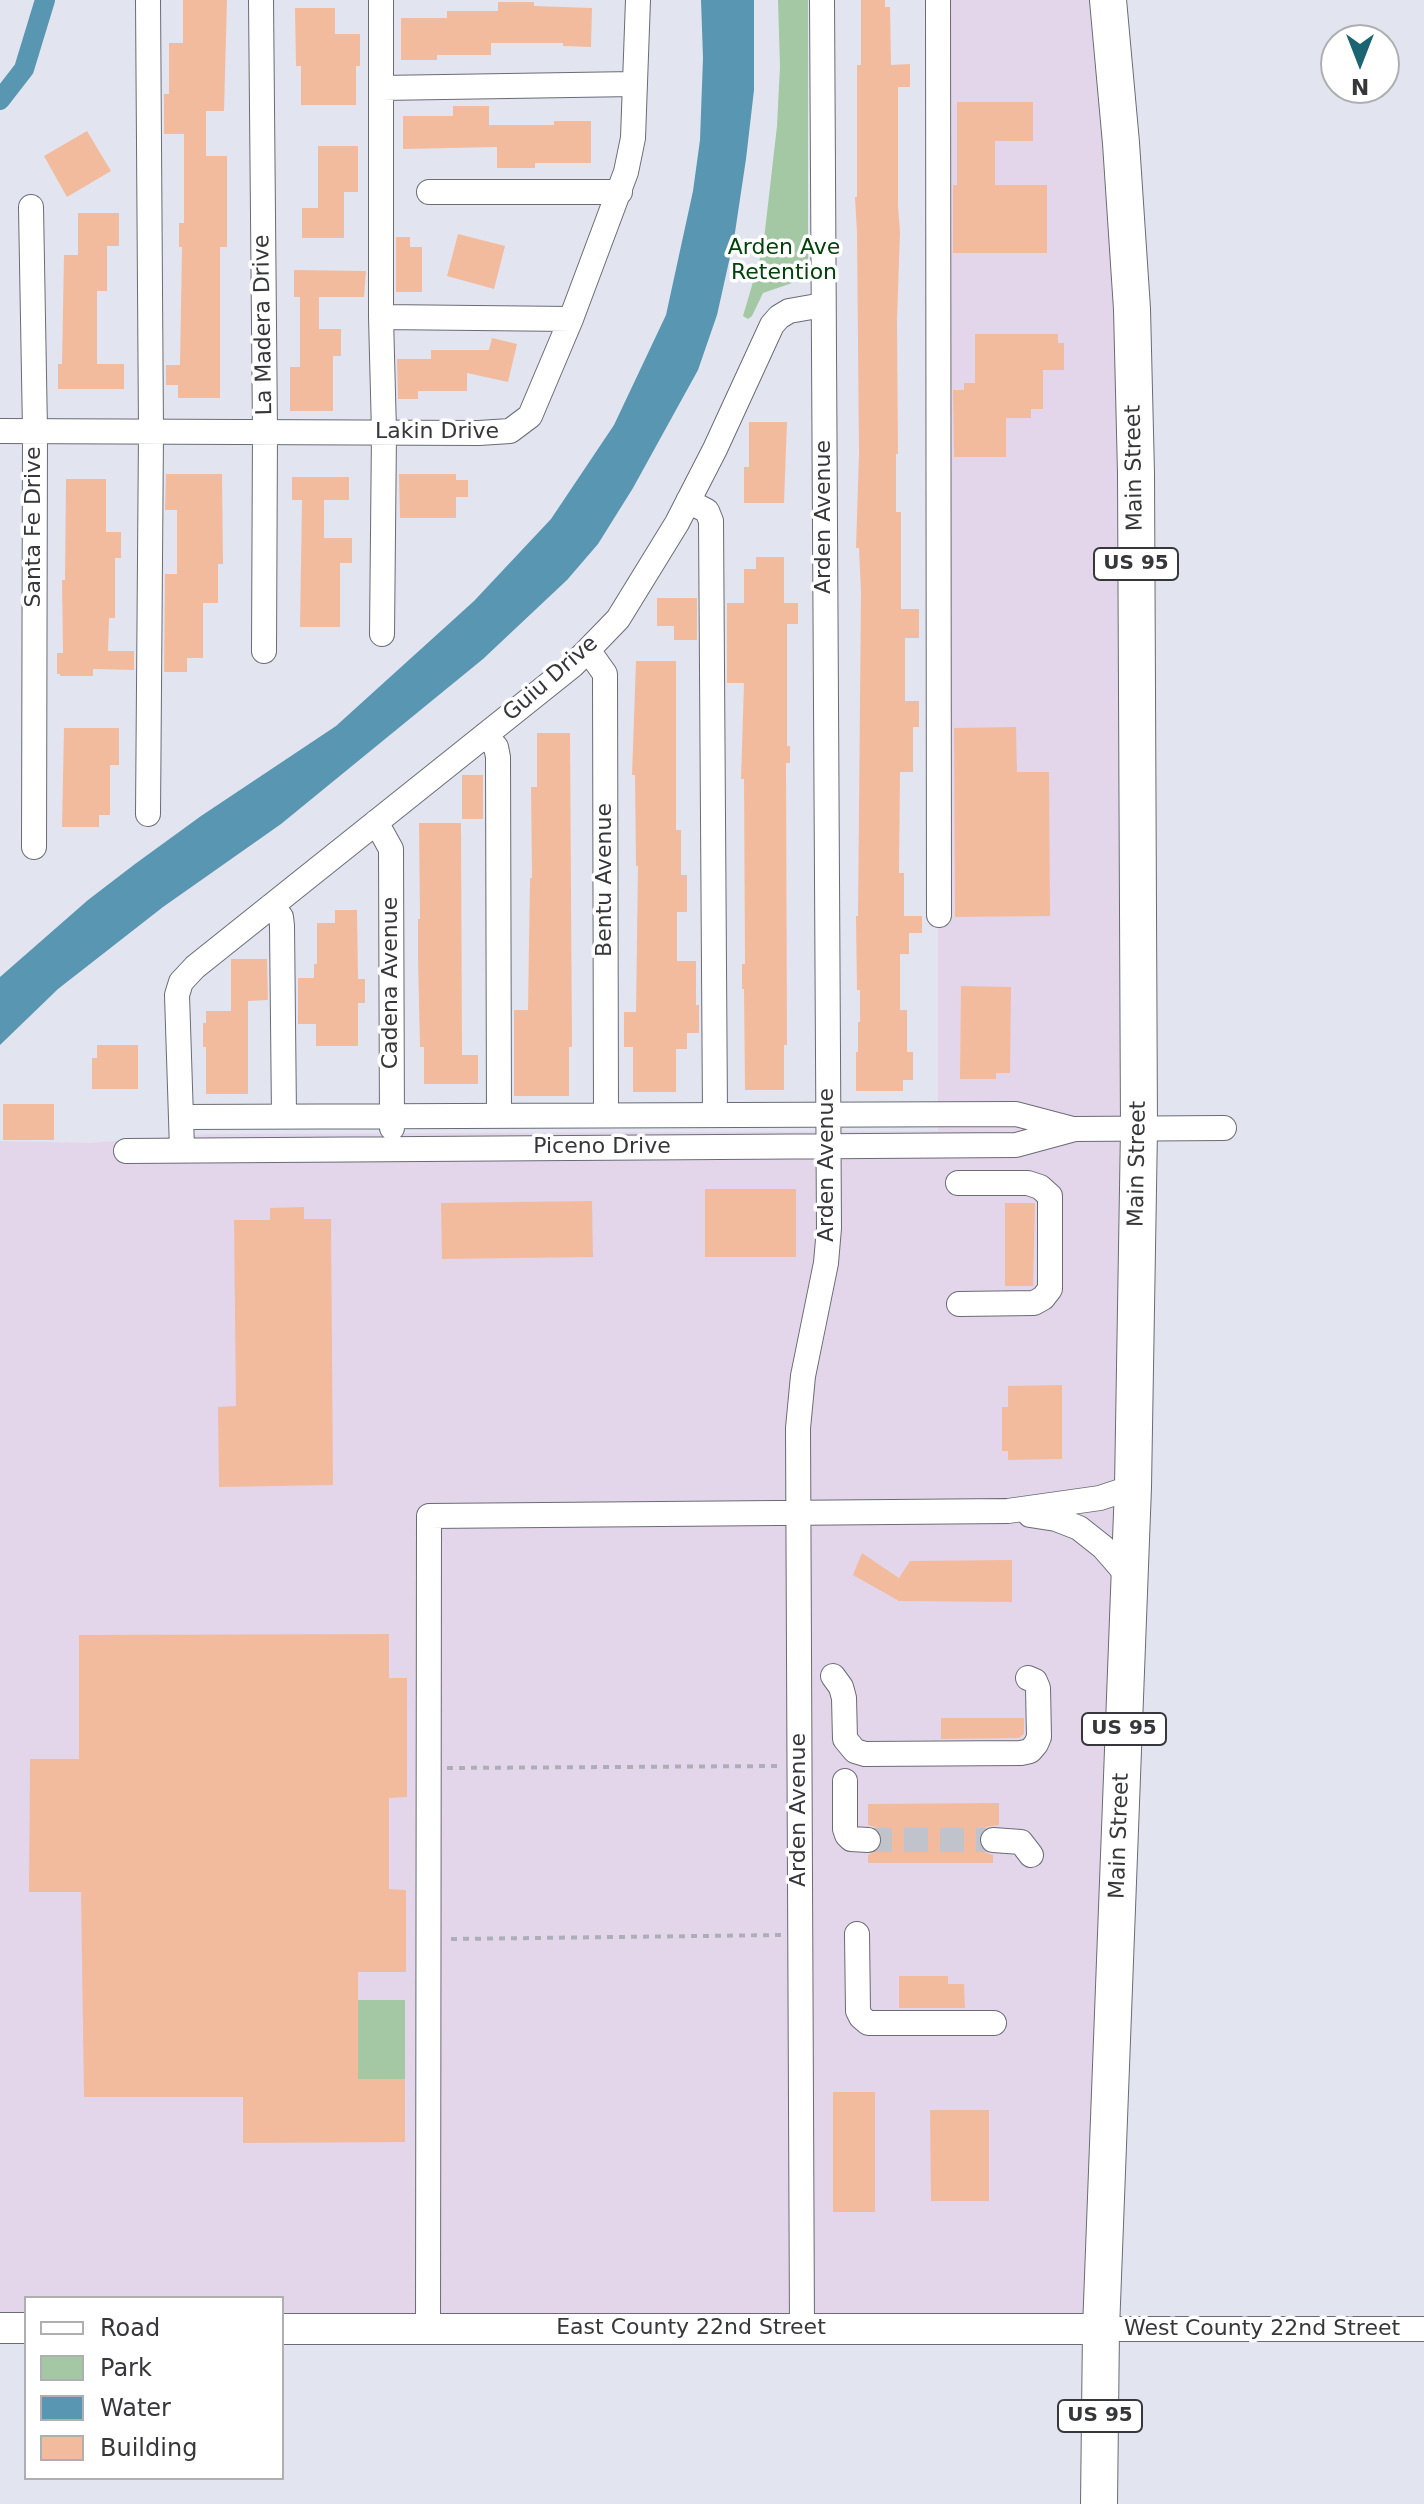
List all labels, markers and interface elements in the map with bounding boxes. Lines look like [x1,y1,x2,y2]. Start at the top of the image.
north arrow [1320,24,1400,104]
text: N [1351,74,1369,99]
street label: La Madera Drive [249,234,279,416]
park label: Arden Ave Retention [728,235,840,286]
street label: Main Street [1121,405,1149,531]
street label: Lakin Drive [375,419,499,445]
street label: Arden Avenue [811,440,837,594]
street label: Santa Fe Drive [21,446,47,608]
road number: US 95 [1094,548,1178,580]
street label: Guiu Drive [498,631,604,727]
street label: Bentu Avenue [592,803,618,957]
street label: Cadena Avenue [378,897,404,1069]
street label: Arden Avenue [814,1088,840,1242]
street label: Main Street [1124,1101,1152,1227]
street label: Piceno Drive [533,1134,671,1160]
road number: US 95 [1082,1713,1166,1745]
street label: Arden Avenue [786,1733,812,1887]
street label: Main Street [1105,1772,1135,1900]
legend [24,2296,284,2480]
text: Road [100,2314,160,2342]
street label: East County 22nd Street [556,2315,826,2341]
street label: West County 22nd Street [1124,2316,1400,2342]
text: Park [100,2354,152,2382]
text: Water [100,2394,171,2422]
road number: US 95 [1058,2400,1142,2432]
text: Building [100,2434,197,2462]

